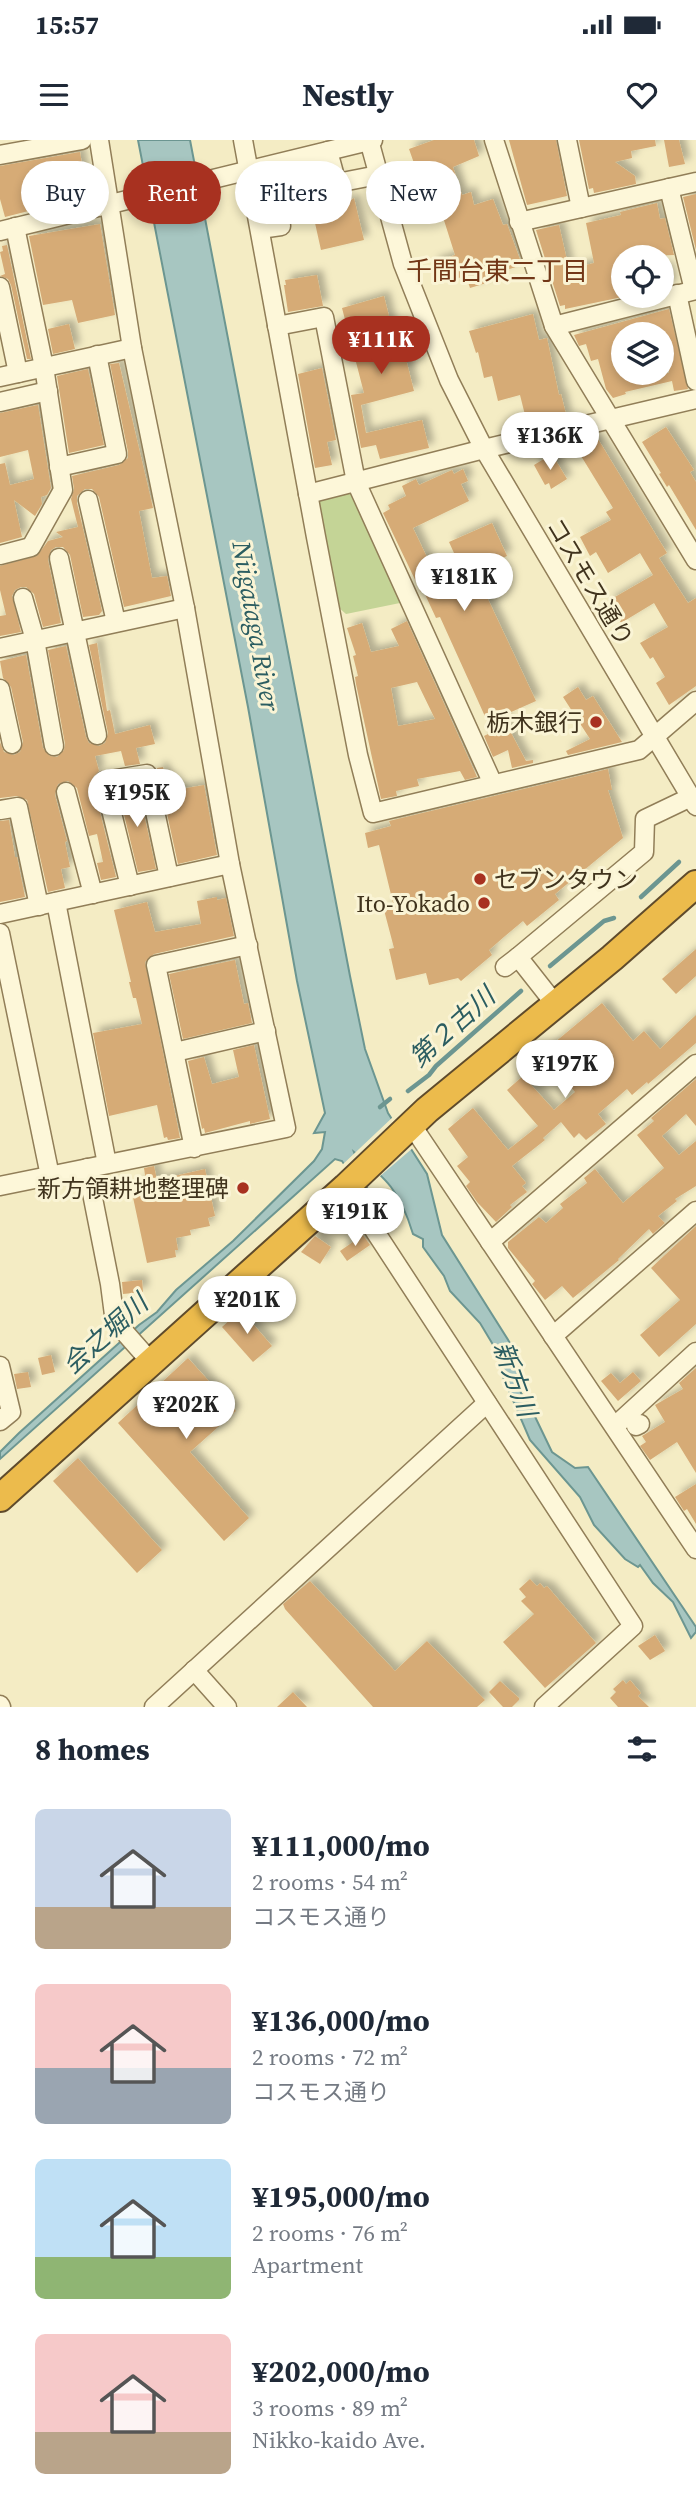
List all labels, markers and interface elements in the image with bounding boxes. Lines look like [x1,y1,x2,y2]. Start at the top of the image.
text: 15:57 [35,7,99,43]
text: Nestly [302,73,394,117]
icon: menu [35,76,73,114]
icon: heart [623,76,661,114]
chip: Buy [21,161,109,224]
chip: Rent [123,161,221,224]
chip: Filters [235,161,352,224]
chip: New [366,161,461,224]
map controls [611,245,674,385]
button: locate [611,245,674,308]
district label: 千間台東二丁目 [406,253,588,289]
pin: ¥111K [332,316,430,376]
button: layers [611,322,674,385]
text: ¥111K [348,323,414,355]
pin: ¥136K [501,412,599,472]
text: ¥136K [517,419,583,451]
street label: コスモス通り [539,512,641,652]
water label: Niigataga River [223,537,289,714]
pin: ¥181K [415,554,513,613]
text: ¥181K [431,560,497,592]
place label: 栃木銀行 [486,706,582,739]
marker: 栃木銀行 [588,714,604,730]
pin: ¥195K [88,770,186,829]
text: ¥195K [104,776,170,808]
place label: セブンタウン [494,863,638,896]
marker: セブンタウン [472,871,488,887]
place label: Ito-Yokado [356,887,470,920]
marker: Ito-Yokado [476,895,492,911]
water label: 第２古川 [401,977,505,1075]
pin: ¥197K [516,1040,614,1100]
text: ¥197K [532,1047,598,1079]
place label: 新方領耕地整理碑 [37,1172,229,1205]
marker: 新方領耕地整理碑 [235,1180,251,1196]
pin: ¥191K [306,1188,404,1248]
text: ¥191K [322,1195,388,1227]
pin: ¥201K [198,1276,296,1336]
text: ¥201K [214,1283,280,1315]
water label: 会之堀川 [54,1284,158,1382]
water label: 新方川 [485,1336,546,1425]
pin: ¥202K [137,1382,235,1441]
text: ¥202K [153,1388,219,1420]
text: 8 homes [35,1729,150,1770]
icon: filters [623,1730,661,1768]
text: ¥111,000/mo [252,1825,430,1866]
icon: home [91,1837,175,1921]
text: 2 rooms · 54 m² [252,1866,408,1898]
text: コスモス通り [252,1901,390,1933]
text: ¥136,000/mo [252,2000,430,2041]
icon: home [91,2012,175,2096]
text: 2 rooms · 72 m² [252,2041,408,2073]
text: コスモス通り [252,2076,390,2108]
text: ¥195,000/mo [252,2176,430,2217]
icon: home [91,2187,175,2271]
text: 2 rooms · 76 m² [252,2217,408,2249]
text: Apartment [252,2249,363,2281]
text: ¥202,000/mo [252,2351,430,2392]
icon: home [91,2362,175,2446]
text: 3 rooms · 89 m² [252,2392,408,2424]
text: Nikko-kaido Ave. [252,2424,426,2456]

